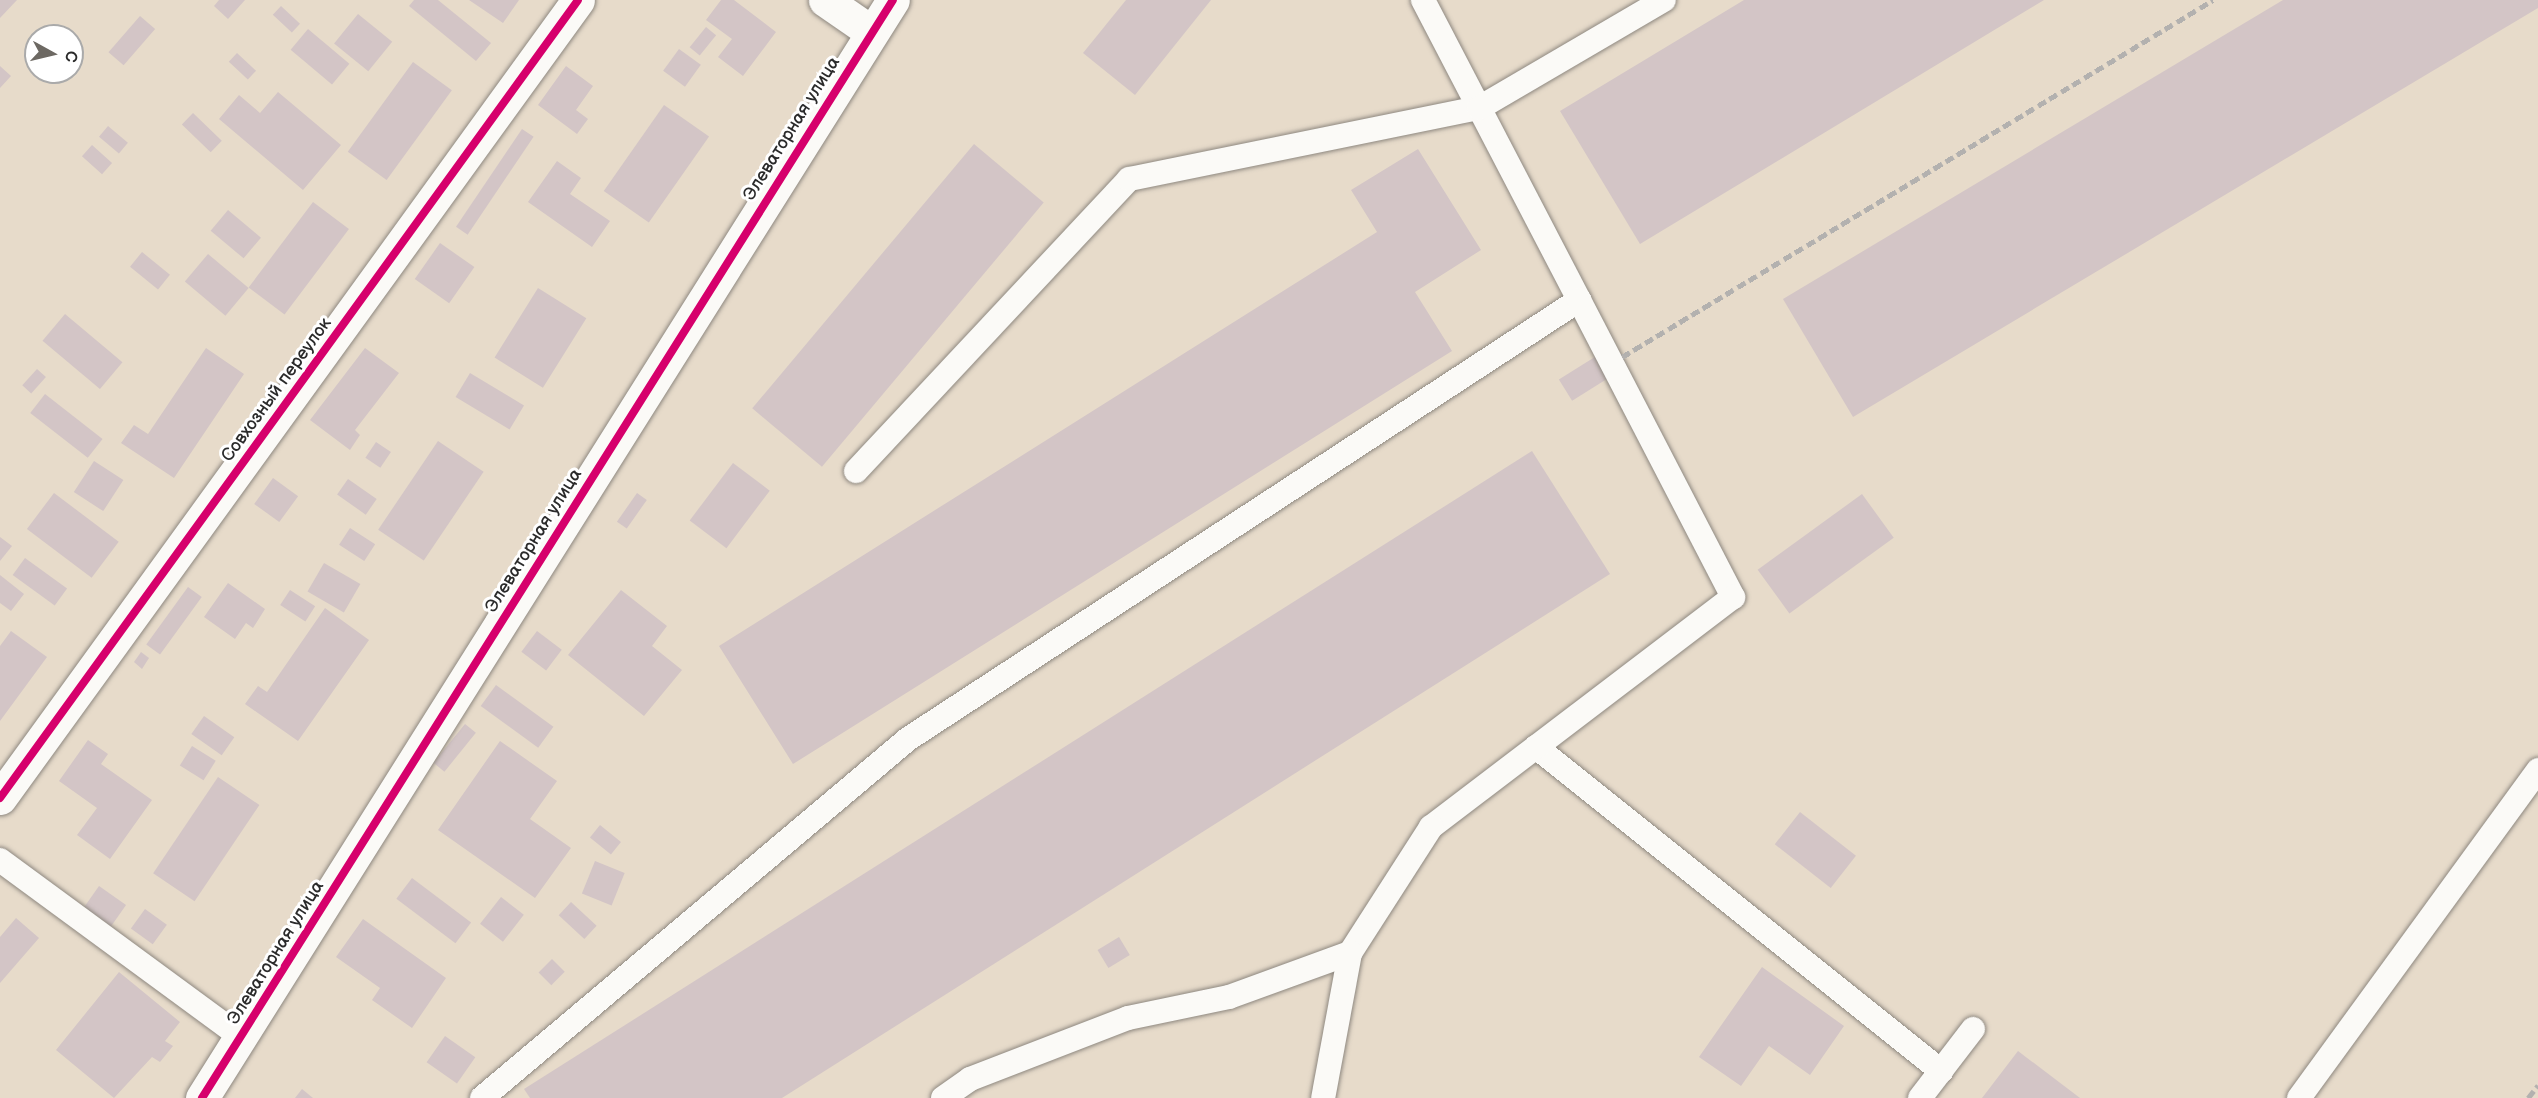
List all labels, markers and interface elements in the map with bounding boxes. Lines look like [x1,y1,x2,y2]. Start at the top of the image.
north arrow [24,24,84,84]
text: С [60,49,81,63]
street label: Элеваторная улица [739,53,845,205]
street label: Совхозный переулок [217,314,337,466]
street label: Элеваторная улица [481,465,587,617]
street label: Элеваторная улица [223,877,329,1029]

